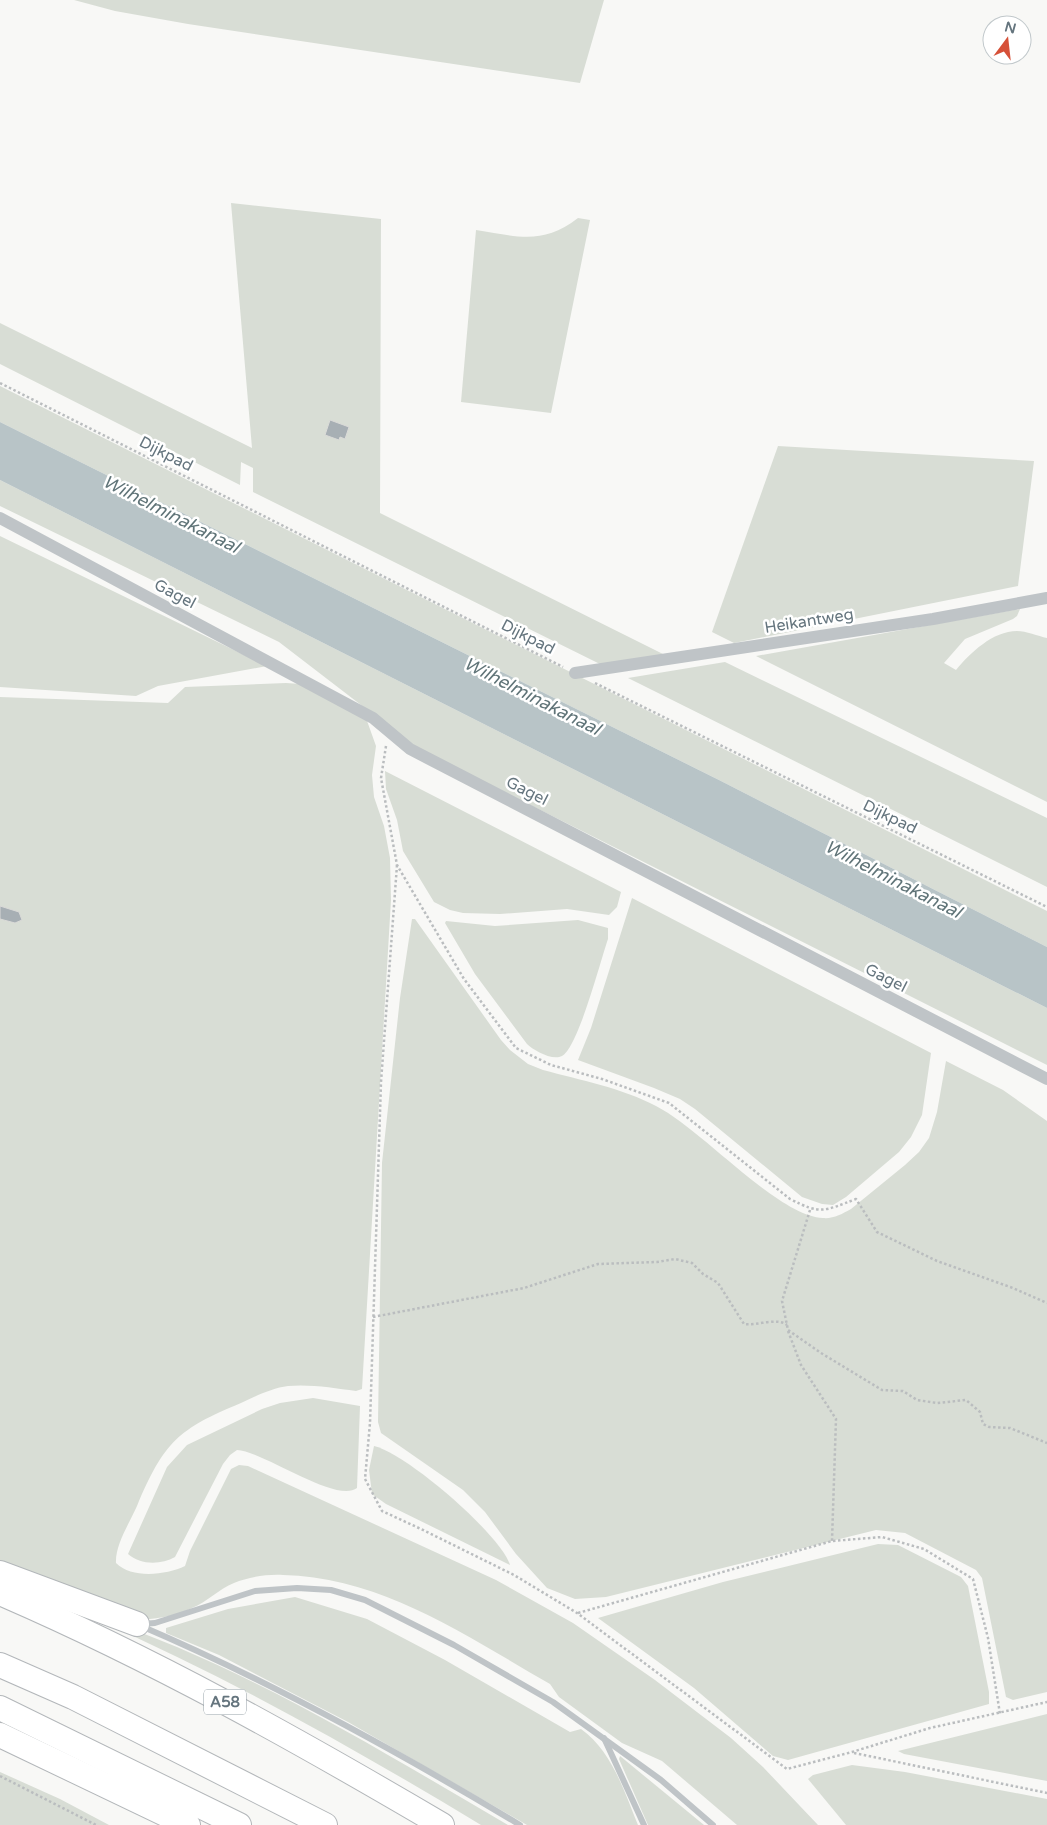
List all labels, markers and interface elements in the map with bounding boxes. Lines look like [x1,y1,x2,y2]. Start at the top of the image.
north arrow [982,15,1032,65]
text: N [1003,18,1018,38]
street label: Dijkpad [136,432,196,476]
water label: Wilhelminakanaal [99,470,245,559]
street label: Gagel [151,575,199,613]
street label: Heikantweg [763,604,855,638]
street label: Dijkpad [498,615,558,659]
water label: Wilhelminakanaal [460,652,606,741]
street label: Gagel [503,772,551,810]
street label: Dijkpad [860,795,920,839]
water label: Wilhelminakanaal [821,835,967,924]
street label: Gagel [862,959,910,997]
road number: A58 [204,1690,246,1714]

